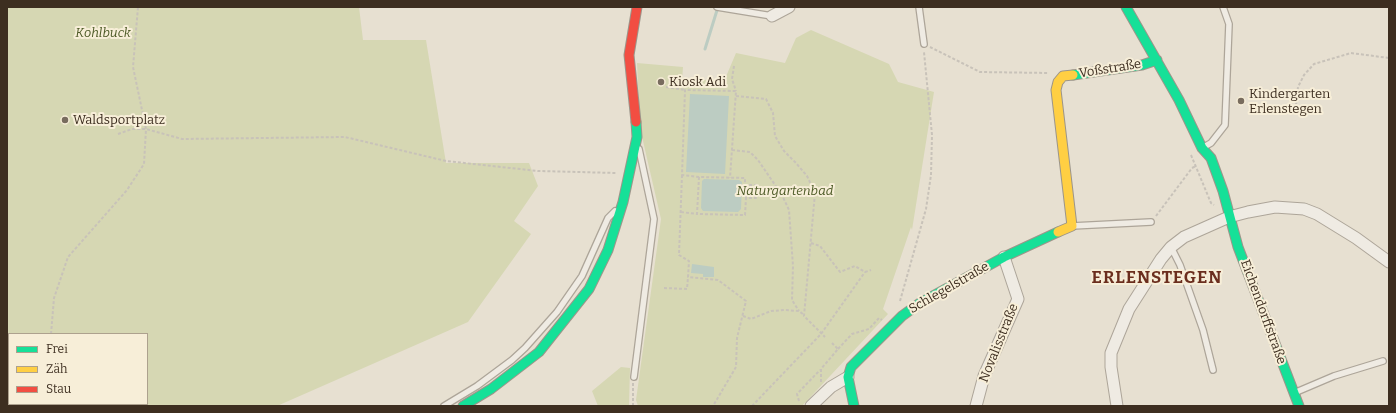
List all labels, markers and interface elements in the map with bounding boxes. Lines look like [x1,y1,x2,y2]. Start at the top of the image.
park label: Kohlbuck [75,25,131,41]
street label: Voßstraße [1078,56,1142,82]
place label: Kiosk Adi [669,74,726,90]
marker: Kiosk Adi [656,77,666,87]
place label: Kindergarten Erlenstegen [1249,86,1330,117]
marker: Kindergarten Erlenstegen [1236,96,1246,106]
place label: Waldsportplatz [73,112,165,128]
marker: Waldsportplatz [60,115,70,125]
park label: Naturgartenbad [737,183,833,199]
street label: Eichendorffstraße [1237,258,1289,366]
street label: Schlegelstraße [906,259,992,317]
district label: ERLENSTEGEN [1092,268,1222,288]
street label: Novalisstraße [976,301,1022,385]
legend [8,333,148,405]
text: Frei [46,342,68,356]
text: Zäh [46,362,67,376]
text: Stau [46,382,71,396]

